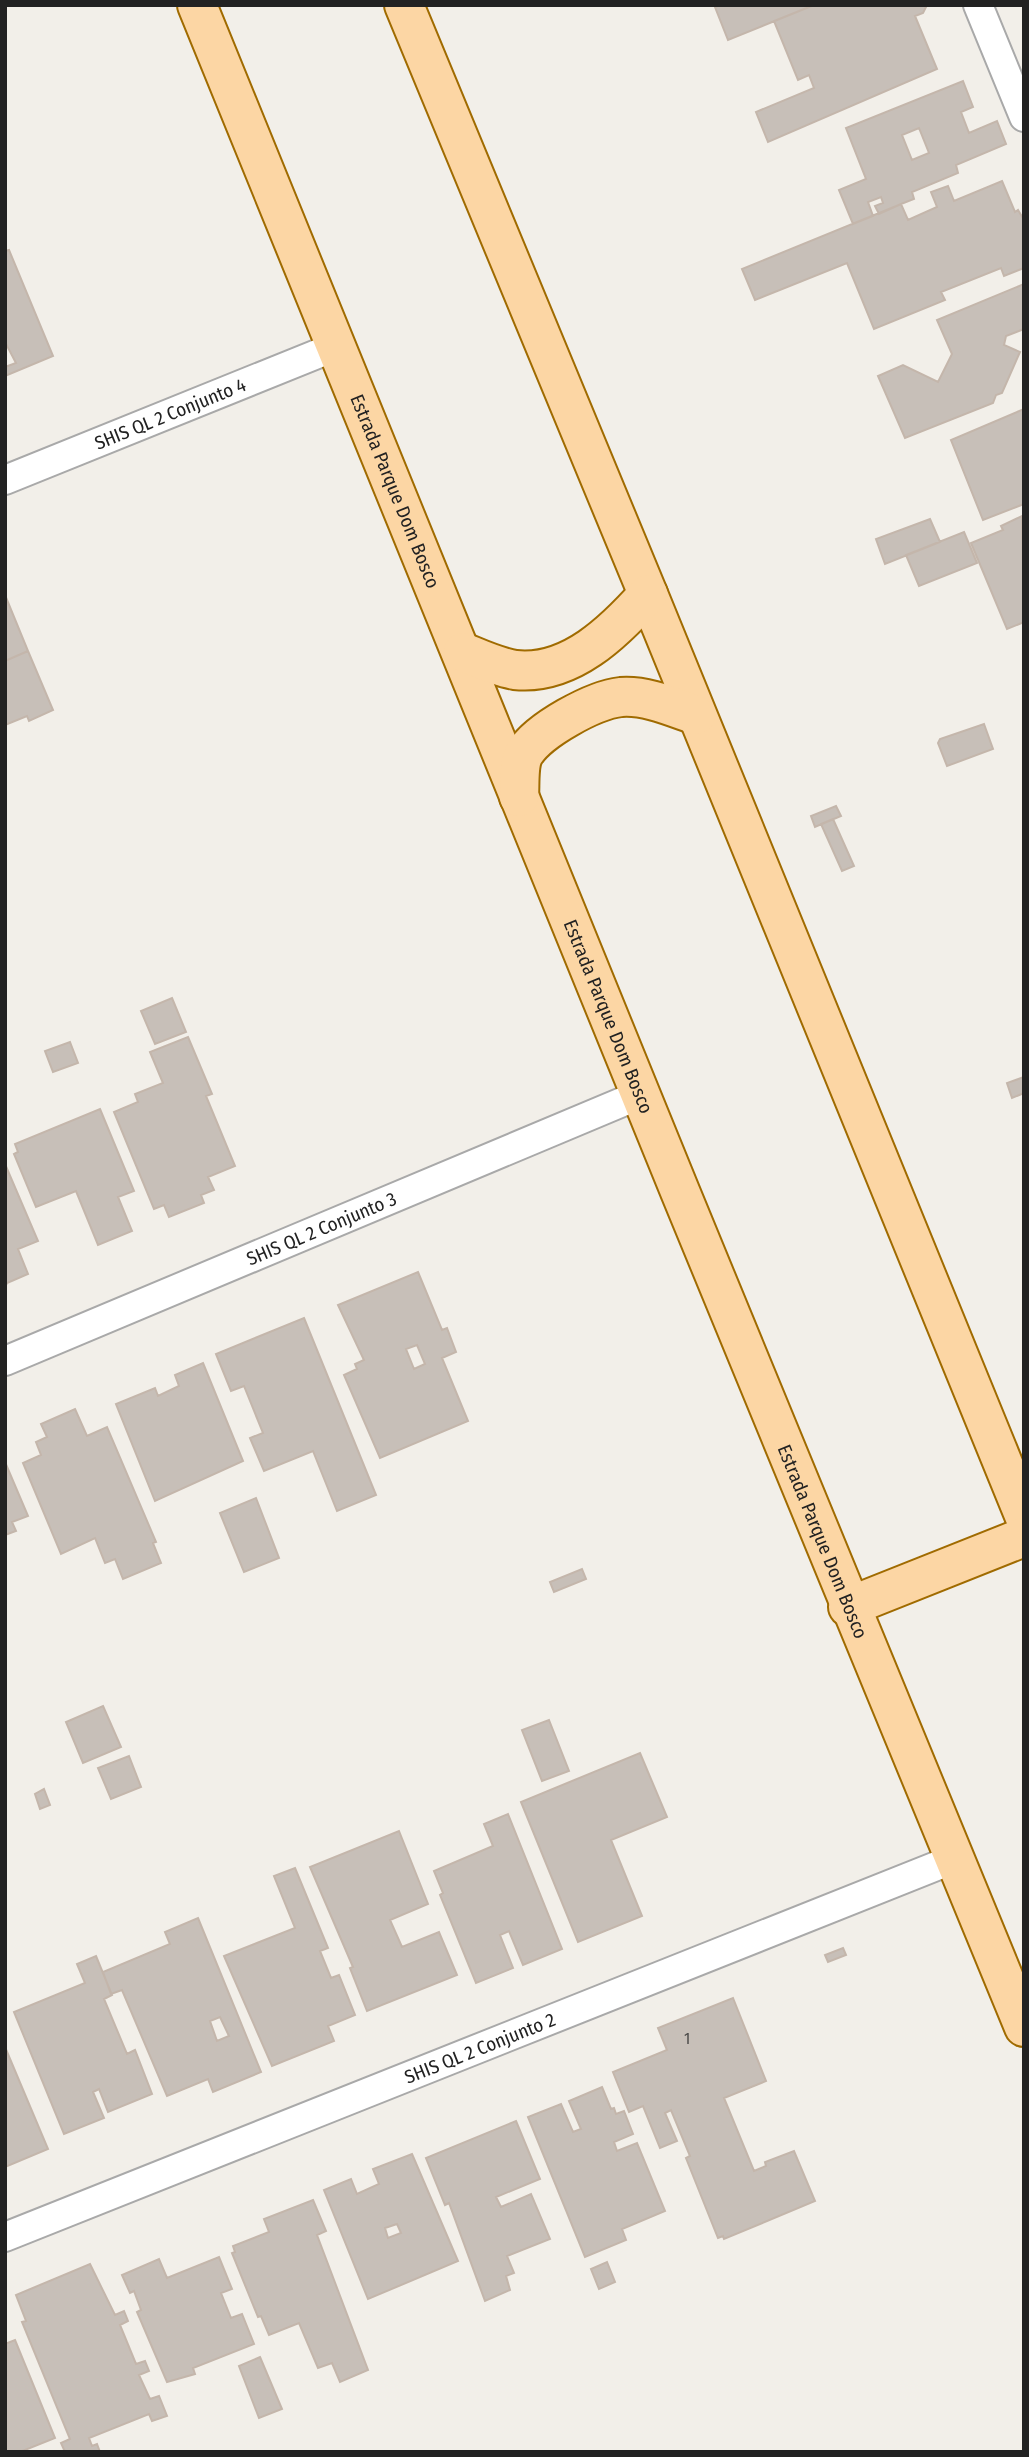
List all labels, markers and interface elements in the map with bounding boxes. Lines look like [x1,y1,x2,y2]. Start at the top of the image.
street label: SHIS QL 2 Conjunto 4 [91,373,249,454]
street label: Estrada Parque Dom Bosco [346,391,445,591]
street label: Estrada Parque Dom Bosco [559,916,659,1117]
street label: SHIS QL 2 Conjunto 3 [243,1187,400,1270]
street label: Estrada Parque Dom Bosco [773,1441,873,1642]
street label: SHIS QL 2 Conjunto 2 [401,2008,558,2088]
house number: 1 [684,2029,690,2048]

